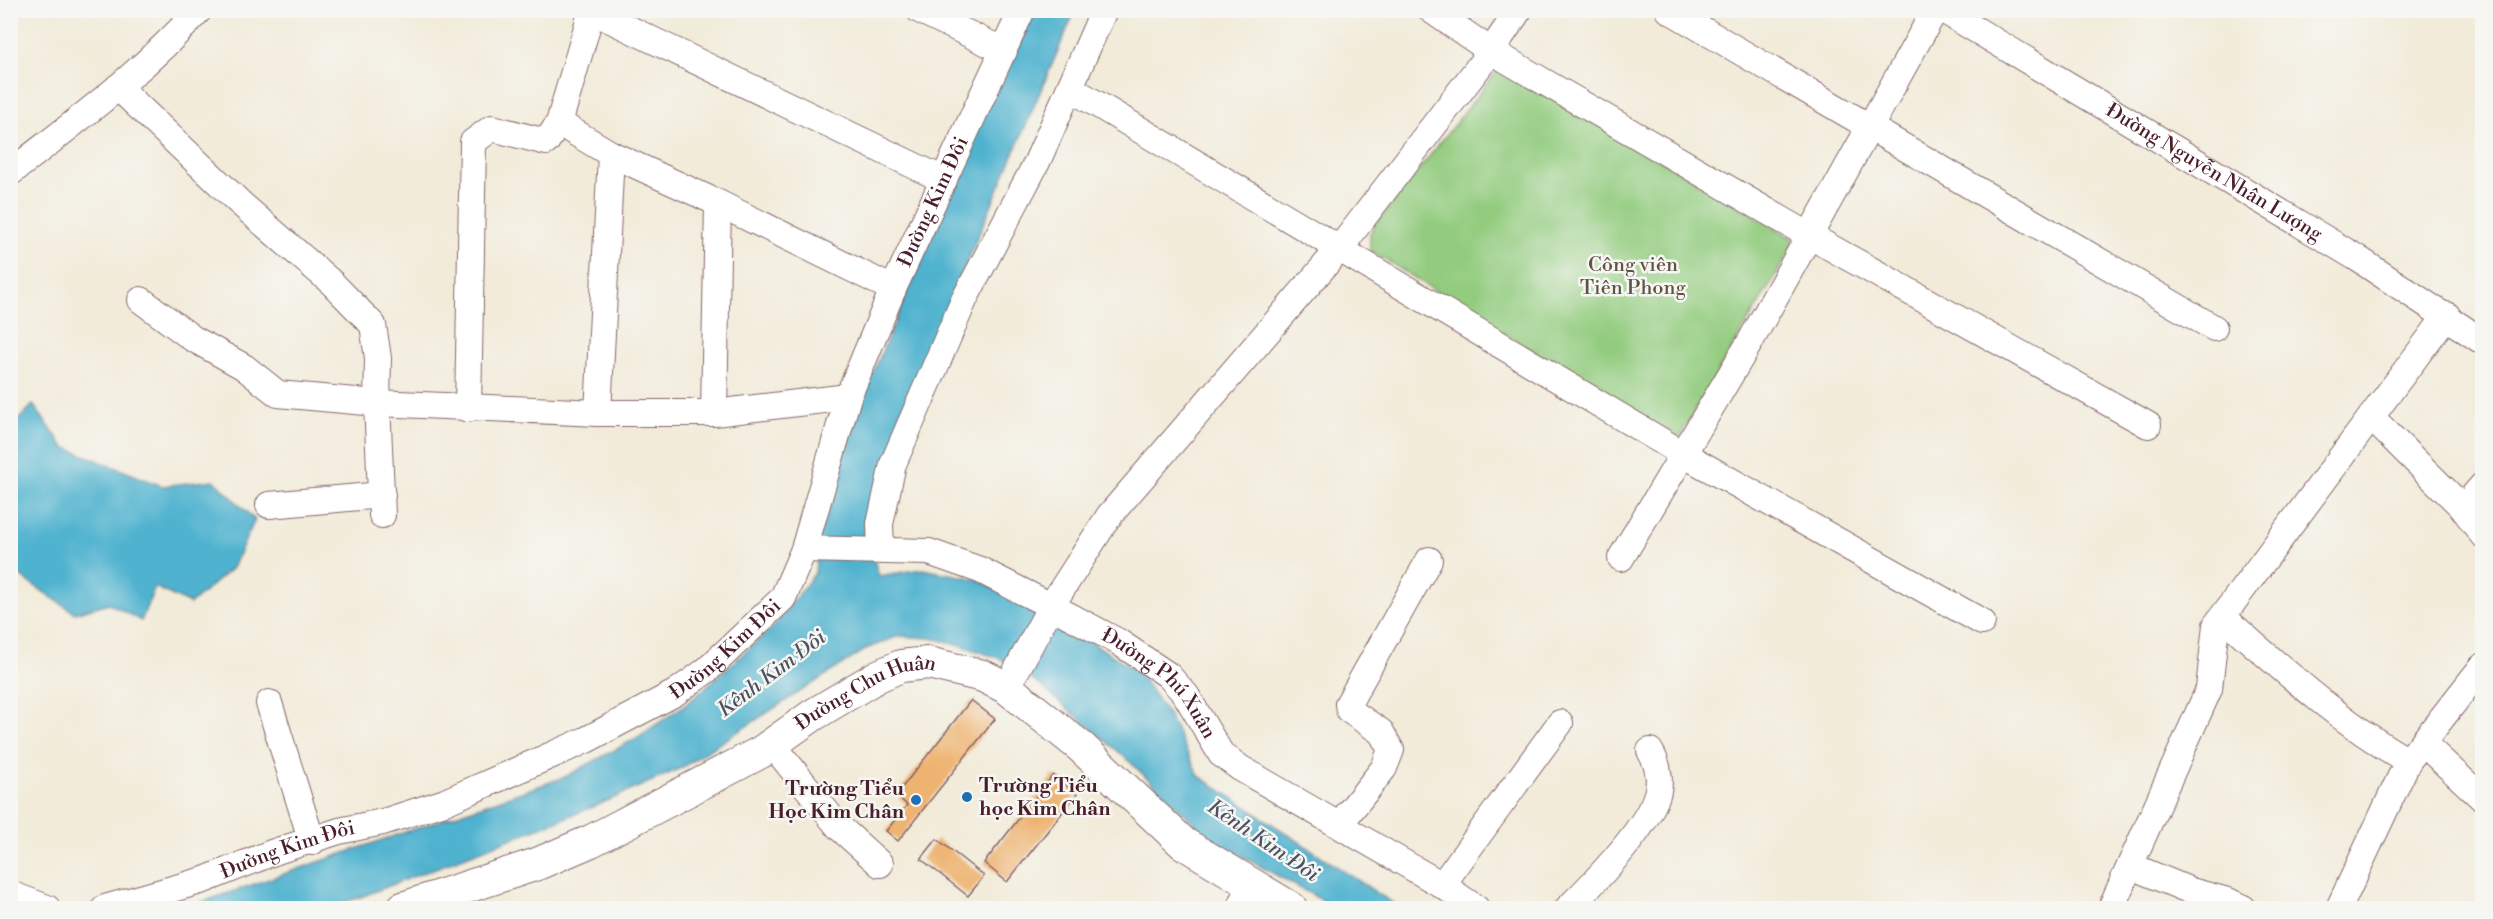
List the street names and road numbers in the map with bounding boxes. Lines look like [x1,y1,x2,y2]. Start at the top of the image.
street label: Đường Nguyễn Nhân Lượng [2101,98,2327,247]
street label: Đường Kim Đôi [892,132,974,271]
street label: Đường Kim Đôi [665,593,787,705]
street label: Đường Phú Xuân [1097,623,1222,743]
street label: Đường Chu Huân [790,650,939,736]
street label: Đường Kim Đôi [217,815,357,885]

